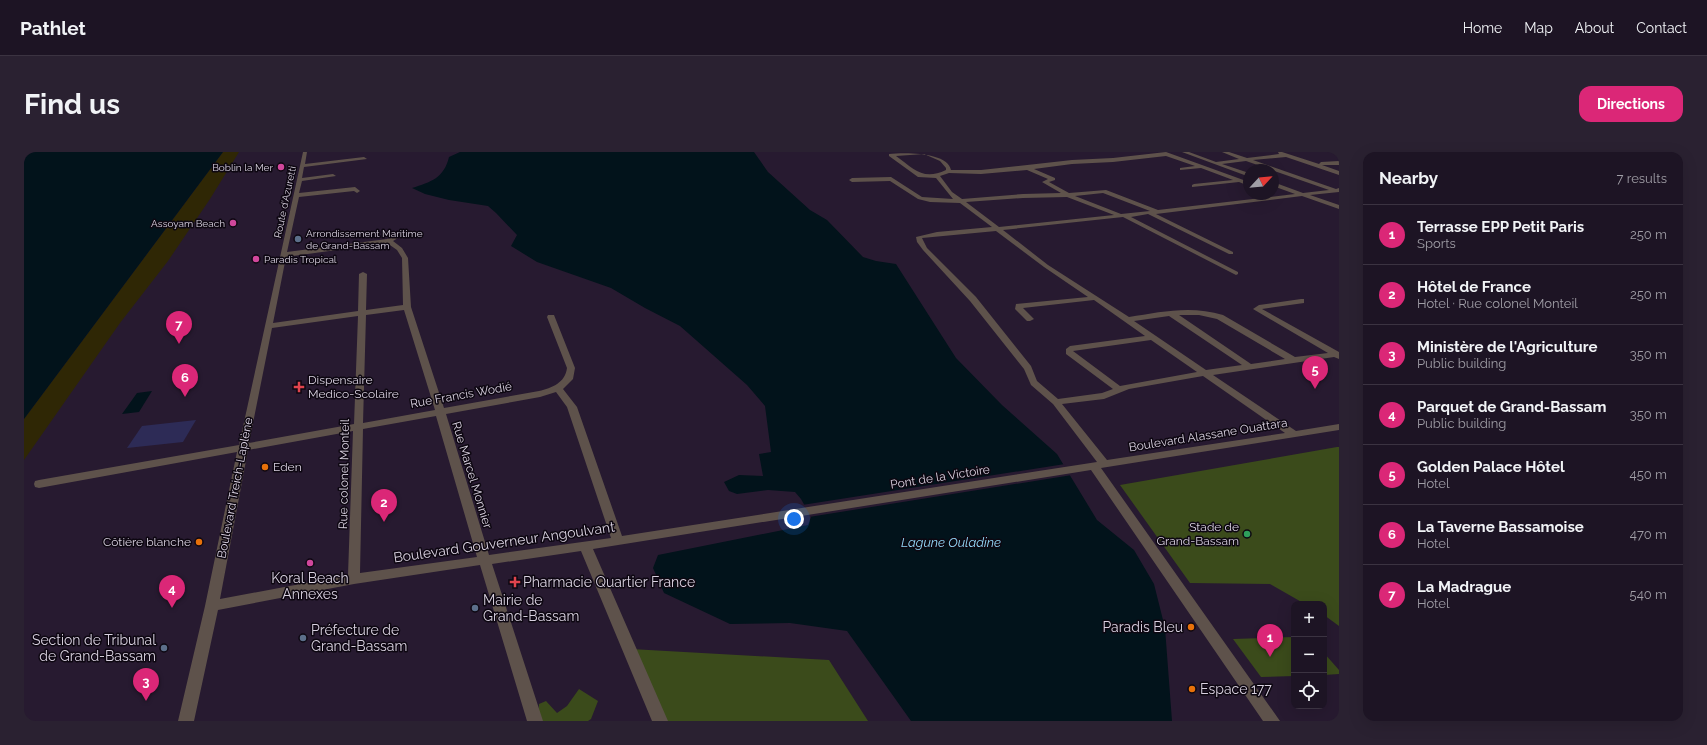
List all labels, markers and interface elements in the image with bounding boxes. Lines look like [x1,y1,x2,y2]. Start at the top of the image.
text: Pathlet [20,17,86,39]
text: Home [1463,20,1502,36]
text: Map [1524,20,1553,36]
text: About [1575,20,1614,36]
text: Contact [1636,20,1687,36]
button: Directions [1579,86,1683,122]
text: Find us [24,88,120,121]
place label: Boblin la Mer [212,162,273,173]
marker: Boblin la Mer [276,162,286,172]
north arrow [1243,164,1279,200]
street label: Route d'Azuretti [272,165,298,239]
text: Nearby [1379,168,1438,188]
text: 7 results [1617,171,1667,186]
place label: Assoyam Beach [151,218,225,229]
marker: Assoyam Beach [228,218,238,228]
text: Terrasse EPP Petit Paris [1417,218,1584,236]
text: 1 [1389,227,1395,242]
text: 250 m [1630,227,1667,242]
place label: Arrondissement Maritime de Grand-Bassam [306,228,423,251]
marker: Arrondissement Maritime de Grand-Bassam [293,234,303,244]
text: Sports [1417,236,1456,251]
marker: Paradis Tropical [251,254,261,264]
place label: Paradis Tropical [264,254,337,265]
text: Hôtel de France [1417,278,1531,296]
text: 2 [1388,287,1396,302]
text: 250 m [1630,287,1667,302]
text: Hotel · Rue colonel Monteil [1417,296,1578,311]
pin: 7 [166,311,192,344]
text: Ministère de l'Agriculture [1417,338,1597,356]
text: 3 [1388,347,1396,362]
text: 350 m [1630,347,1667,362]
pin: 5 [1302,356,1328,389]
text: Public building [1417,356,1506,371]
pin: 6 [172,364,198,397]
place label: Dispensaire Medico-Scolaire [308,373,399,401]
street label: Rue Francis Wodié [409,379,513,411]
marker: Dispensaire Medico-Scolaire [293,381,305,393]
text: Parquet de Grand-Bassam [1417,398,1606,416]
text: 4 [1388,407,1396,422]
text: 350 m [1630,407,1667,422]
street label: Boulevard Treich-Laplène [214,416,256,560]
street label: Boulevard Alassane Ouattara [1128,416,1288,454]
text: Public building [1417,416,1506,431]
street label: Rue colonel Monteil [336,418,352,529]
street label: Rue Marcel Monnier [449,420,495,531]
text: Golden Palace Hôtel [1417,458,1565,476]
place label: Eden [273,460,302,474]
marker: Eden [260,462,270,472]
street label: Pont de la Victoire [889,462,991,492]
text: 5 [1388,467,1396,482]
text: 450 m [1630,467,1667,482]
text: Hotel [1417,476,1450,491]
pin: 2 [371,489,397,522]
your location [784,509,804,529]
street label: Boulevard Gouverneur Angoulvant [392,518,616,565]
text: La Taverne Bassamoise [1417,518,1584,536]
place label: Stade de Grand-Bassam [1156,520,1239,548]
text: 6 [1388,527,1396,542]
text: 470 m [1630,527,1667,542]
marker: Stade de Grand-Bassam [1242,529,1252,539]
place label: Côtière blanche [103,535,191,549]
water label: Lagune Ouladine [901,535,1001,550]
text: Hotel [1417,536,1450,551]
marker: Côtière blanche [194,537,204,547]
marker: Koral Beach Annexes [305,558,315,568]
place label: Koral Beach Annexes [271,570,349,602]
place label: Pharmacie Quartier France [523,574,695,590]
pin: 4 [159,575,185,608]
marker: Pharmacie Quartier France [510,577,520,587]
text: La Madrague [1417,578,1511,596]
text: 7 [1388,587,1396,602]
text: 540 m [1630,587,1667,602]
place label: Mairie de Grand-Bassam [483,592,579,624]
text: Hotel [1417,596,1450,611]
map controls [1291,601,1327,709]
button: + [1291,601,1327,637]
marker: Mairie de Grand-Bassam [470,603,480,613]
place label: Paradis Bleu [1102,619,1183,635]
place label: Préfecture de Grand-Bassam [311,622,407,654]
marker: Paradis Bleu [1186,622,1196,632]
pin: 1 [1257,624,1283,657]
place label: Section de Tribunal de Grand-Bassam [32,632,156,664]
marker: Préfecture de Grand-Bassam [298,633,308,643]
button: − [1291,637,1327,673]
marker: Section de Tribunal de Grand-Bassam [159,643,169,653]
pin: 3 [133,668,159,701]
button: locate [1291,673,1327,709]
place label: Espace 177 [1200,681,1272,697]
marker: Espace 177 [1187,684,1197,694]

